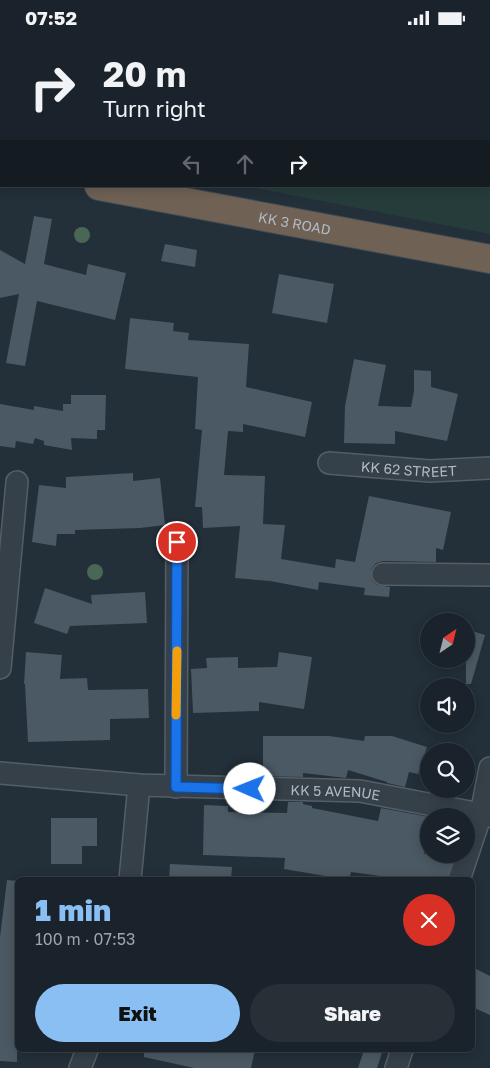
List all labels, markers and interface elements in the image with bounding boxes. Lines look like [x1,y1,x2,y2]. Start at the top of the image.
text: 07:52 [25,6,77,29]
text: 20 m [103,53,186,95]
icon: right [20,55,85,120]
text: Turn right [103,95,206,122]
icon: left [178,150,206,178]
icon: ahead [231,150,259,178]
icon: right [284,150,312,178]
street label: KK 3 ROAD [257,207,332,238]
street label: KK 62 STREET [360,457,457,480]
pin [156,521,198,563]
icon: arrive [163,528,191,556]
north arrow [420,613,475,667]
map controls [420,613,475,863]
button: sound [420,678,475,733]
button: search [420,743,475,798]
position arrow [223,762,275,814]
street label: KK 5 AVENUE [290,781,382,803]
button: layers [420,808,475,863]
text: 1 min [35,892,111,928]
button: close [403,894,455,946]
text: 100 m · 07:53 [35,929,135,949]
button: Exit [35,984,240,1042]
button: Share [250,984,455,1042]

